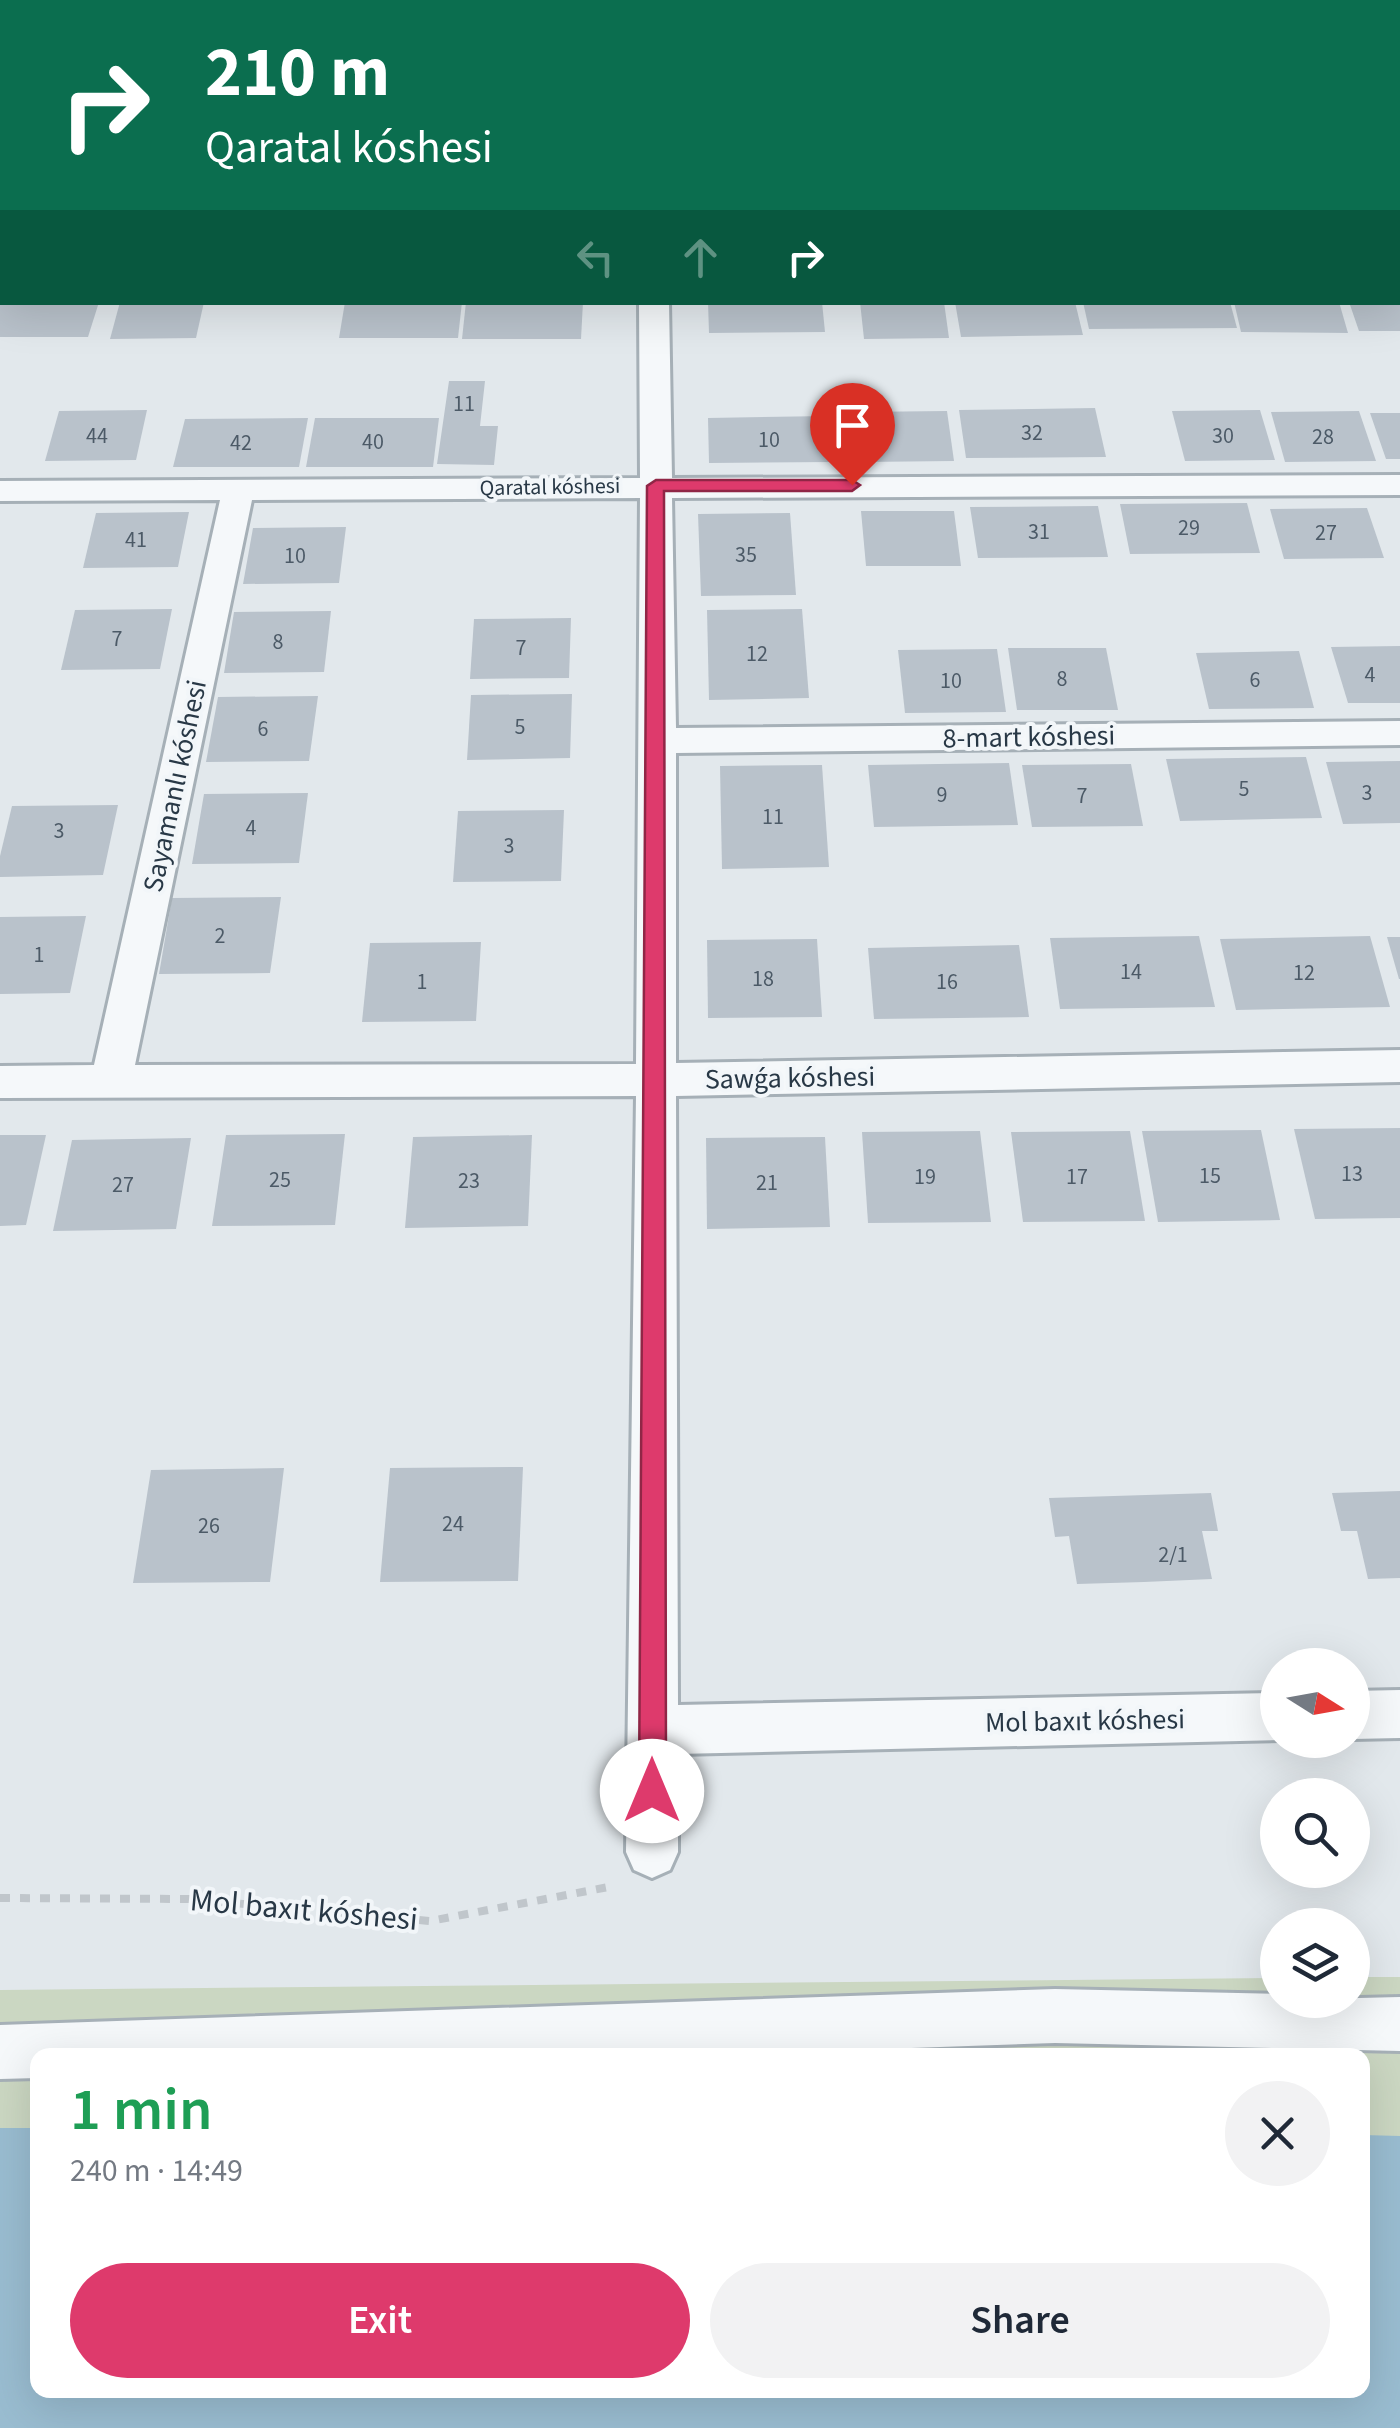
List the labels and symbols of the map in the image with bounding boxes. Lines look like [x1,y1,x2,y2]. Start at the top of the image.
pin [810,383,895,486]
house number: 11 [453,388,475,420]
house number: 32 [1021,417,1043,449]
house number: 44 [86,420,108,452]
house number: 30 [1212,420,1234,452]
house number: 28 [1312,421,1334,453]
house number: 10 [758,424,780,456]
house number: 40 [362,426,384,458]
house number: 42 [230,427,252,459]
street label: Qaratal kóshesi [479,470,621,504]
house number: 29 [1178,512,1200,544]
house number: 31 [1028,516,1050,548]
house number: 27 [1315,517,1337,549]
house number: 41 [125,524,147,556]
house number: 35 [735,539,757,571]
house number: 10 [284,540,306,572]
house number: 7 [112,623,123,655]
house number: 8 [273,626,284,658]
house number: 7 [516,632,527,664]
house number: 12 [746,638,768,670]
house number: 4 [1365,659,1376,691]
house number: 8 [1057,663,1068,695]
house number: 6 [1250,664,1261,696]
house number: 10 [940,665,962,697]
street label: Sayamanlı kóshesi [133,676,217,896]
house number: 5 [515,711,525,743]
house number: 6 [258,713,269,745]
street label: 8-mart kóshesi [942,715,1116,759]
house number: 5 [1239,773,1249,805]
house number: 3 [1362,777,1372,809]
house number: 9 [937,779,947,811]
house number: 7 [1077,780,1088,812]
house number: 11 [762,801,784,833]
house number: 4 [246,812,257,844]
house number: 3 [54,815,64,847]
house number: 3 [504,830,514,862]
house number: 2 [215,920,225,952]
house number: 1 [34,939,44,971]
house number: 14 [1120,956,1142,988]
house number: 12 [1293,957,1315,989]
house number: 18 [752,963,774,995]
house number: 1 [417,966,427,998]
house number: 16 [936,966,958,998]
street label: Sawǵa kóshesi [704,1057,876,1099]
house number: 13 [1341,1158,1363,1190]
house number: 15 [1199,1160,1221,1192]
house number: 19 [914,1161,936,1193]
house number: 17 [1066,1161,1088,1193]
house number: 25 [269,1164,291,1196]
house number: 23 [458,1165,480,1197]
house number: 21 [756,1167,778,1199]
house number: 27 [112,1169,134,1201]
house number: 24 [442,1508,464,1540]
house number: 26 [198,1510,220,1542]
house number: 2/1 [1158,1539,1188,1571]
north arrow [1260,1648,1370,1758]
street label: Mol baxıt kóshesi [985,1699,1185,1743]
position arrow [600,1739,704,1843]
street label: Mol baxıt kóshesi [188,1877,420,1943]

